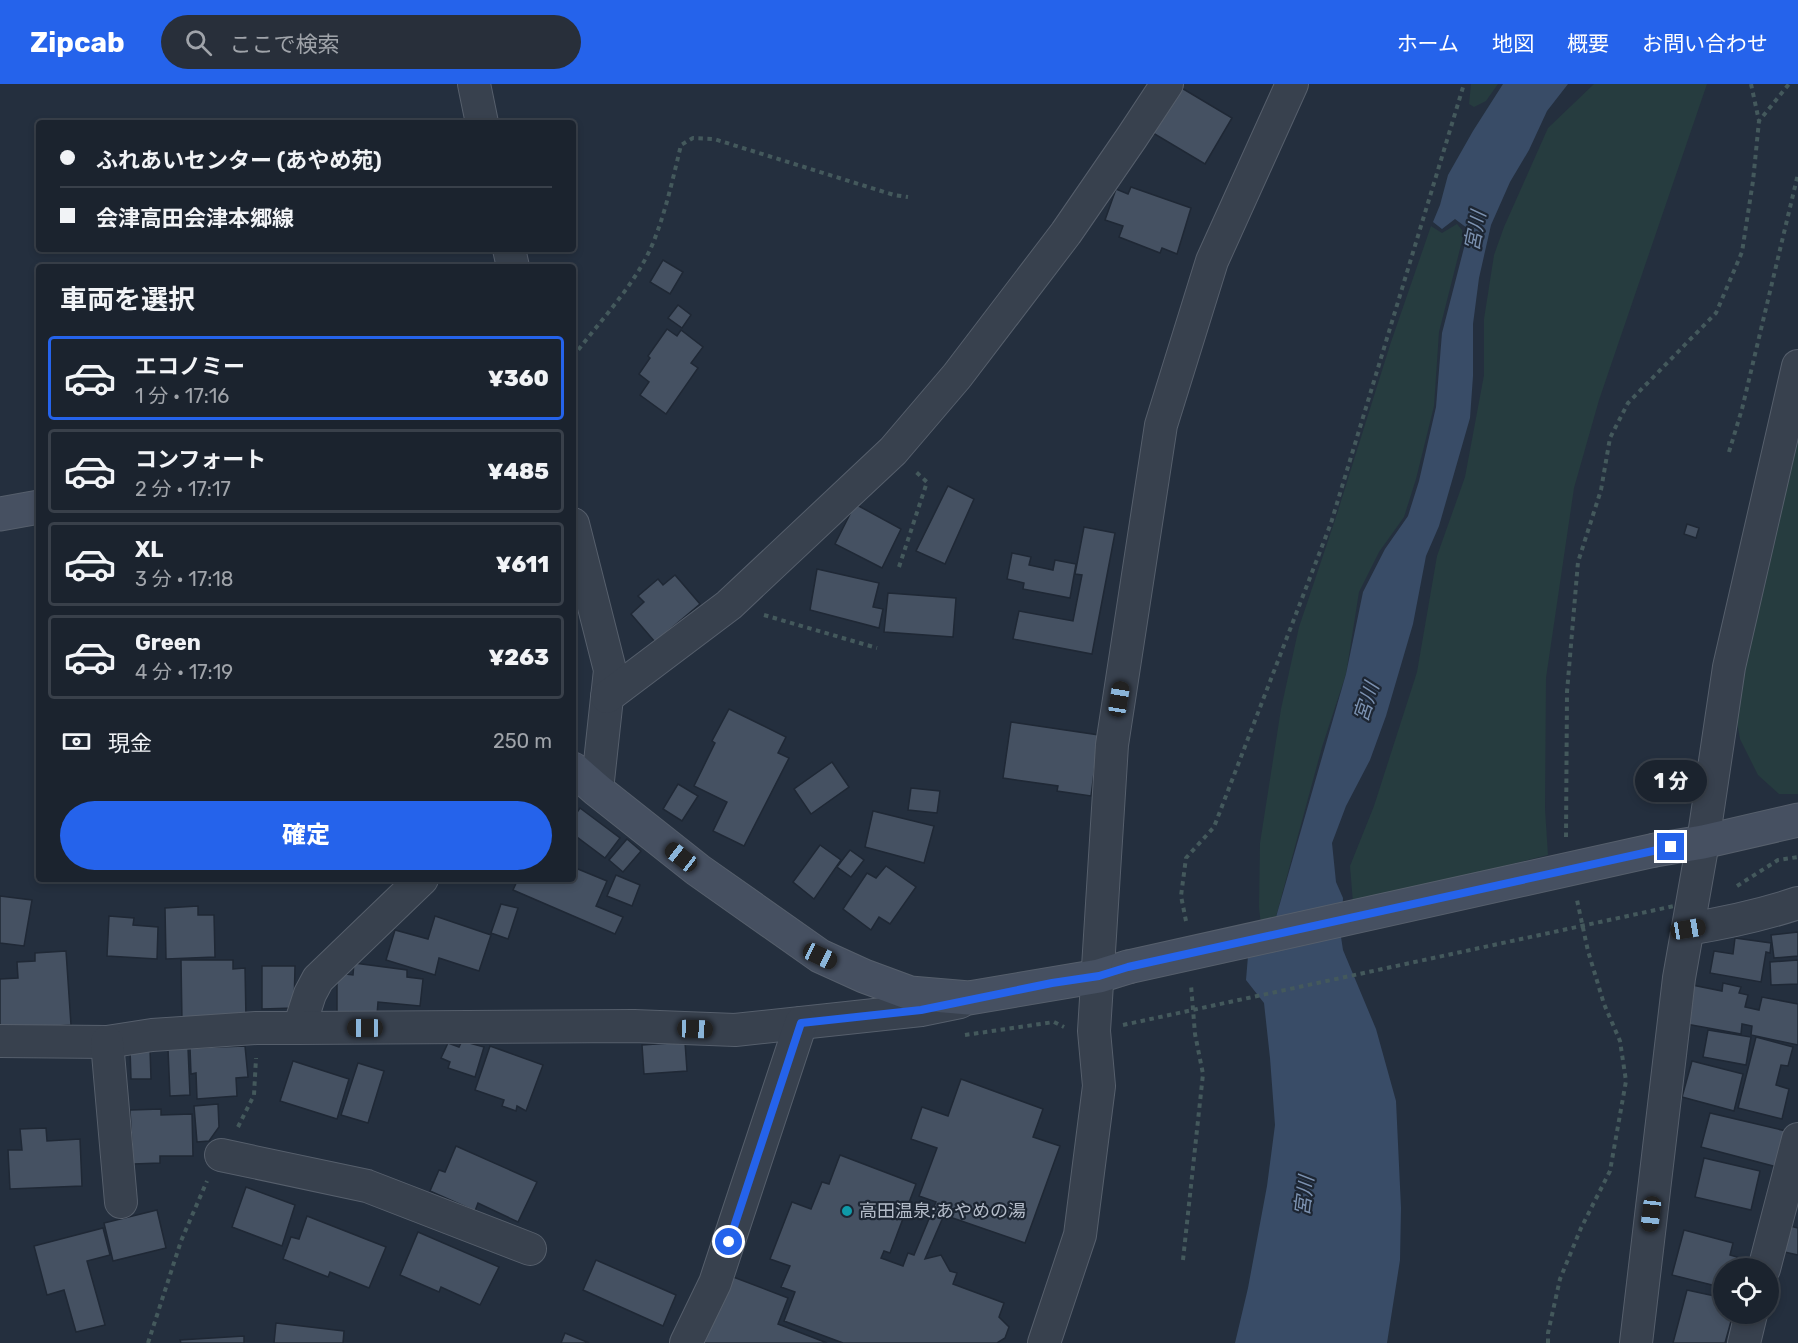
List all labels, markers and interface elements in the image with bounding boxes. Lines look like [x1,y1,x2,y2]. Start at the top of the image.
search box [161,15,581,69]
text: Zipcab [30,26,125,59]
icon: search [182,26,215,59]
text: ここで検索 [230,31,340,58]
text: ホーム [1397,31,1459,56]
text: 地図 [1492,31,1534,56]
text: 概要 [1567,31,1609,56]
text: お問い合わせ [1642,31,1768,56]
text: ふれあいセンター (あやめ苑) [96,147,382,174]
text: 会津高田会津本郷線 [96,205,294,232]
water label: 宮川 [1459,207,1491,253]
text: 車両を選択 [60,284,195,316]
icon: car [63,351,117,405]
text: エコノミー [135,353,245,380]
text: ¥360 [488,365,549,392]
text: 1 分 · 17:16 [135,384,229,408]
icon: car [63,444,117,498]
text: コンフォート [135,446,266,473]
text: ¥485 [488,458,549,485]
text: 2 分 · 17:17 [135,477,231,501]
text: XL [135,536,163,563]
icon: car [63,537,117,591]
text: ¥611 [496,551,549,578]
text: 3 分 · 17:18 [135,567,234,591]
text: Green [135,629,201,656]
icon: car [63,630,117,684]
text: ¥263 [488,644,549,671]
text: 4 分 · 17:19 [135,660,233,684]
water label: 宮川 [1348,677,1384,725]
car [1107,680,1131,718]
icon: cash [60,725,93,758]
text: 250 m [493,729,552,753]
text: 現金 [108,730,152,757]
callout: 1 分 [1635,760,1707,802]
text: 1 分 [1654,769,1688,793]
button: 確定 [60,801,552,870]
route end [1657,833,1684,860]
car [661,839,701,875]
car [1669,917,1707,941]
car [800,940,840,972]
car [347,1019,383,1037]
car [677,1019,713,1039]
water label: 宮川 [1290,1173,1319,1217]
car [1640,1195,1662,1233]
place label: 高田温泉;あやめの湯 [859,1200,1026,1222]
marker: 高田温泉;あやめの湯 [840,1204,854,1218]
route start [715,1228,742,1255]
map controls [1713,1258,1779,1324]
button: locate [1713,1258,1779,1324]

